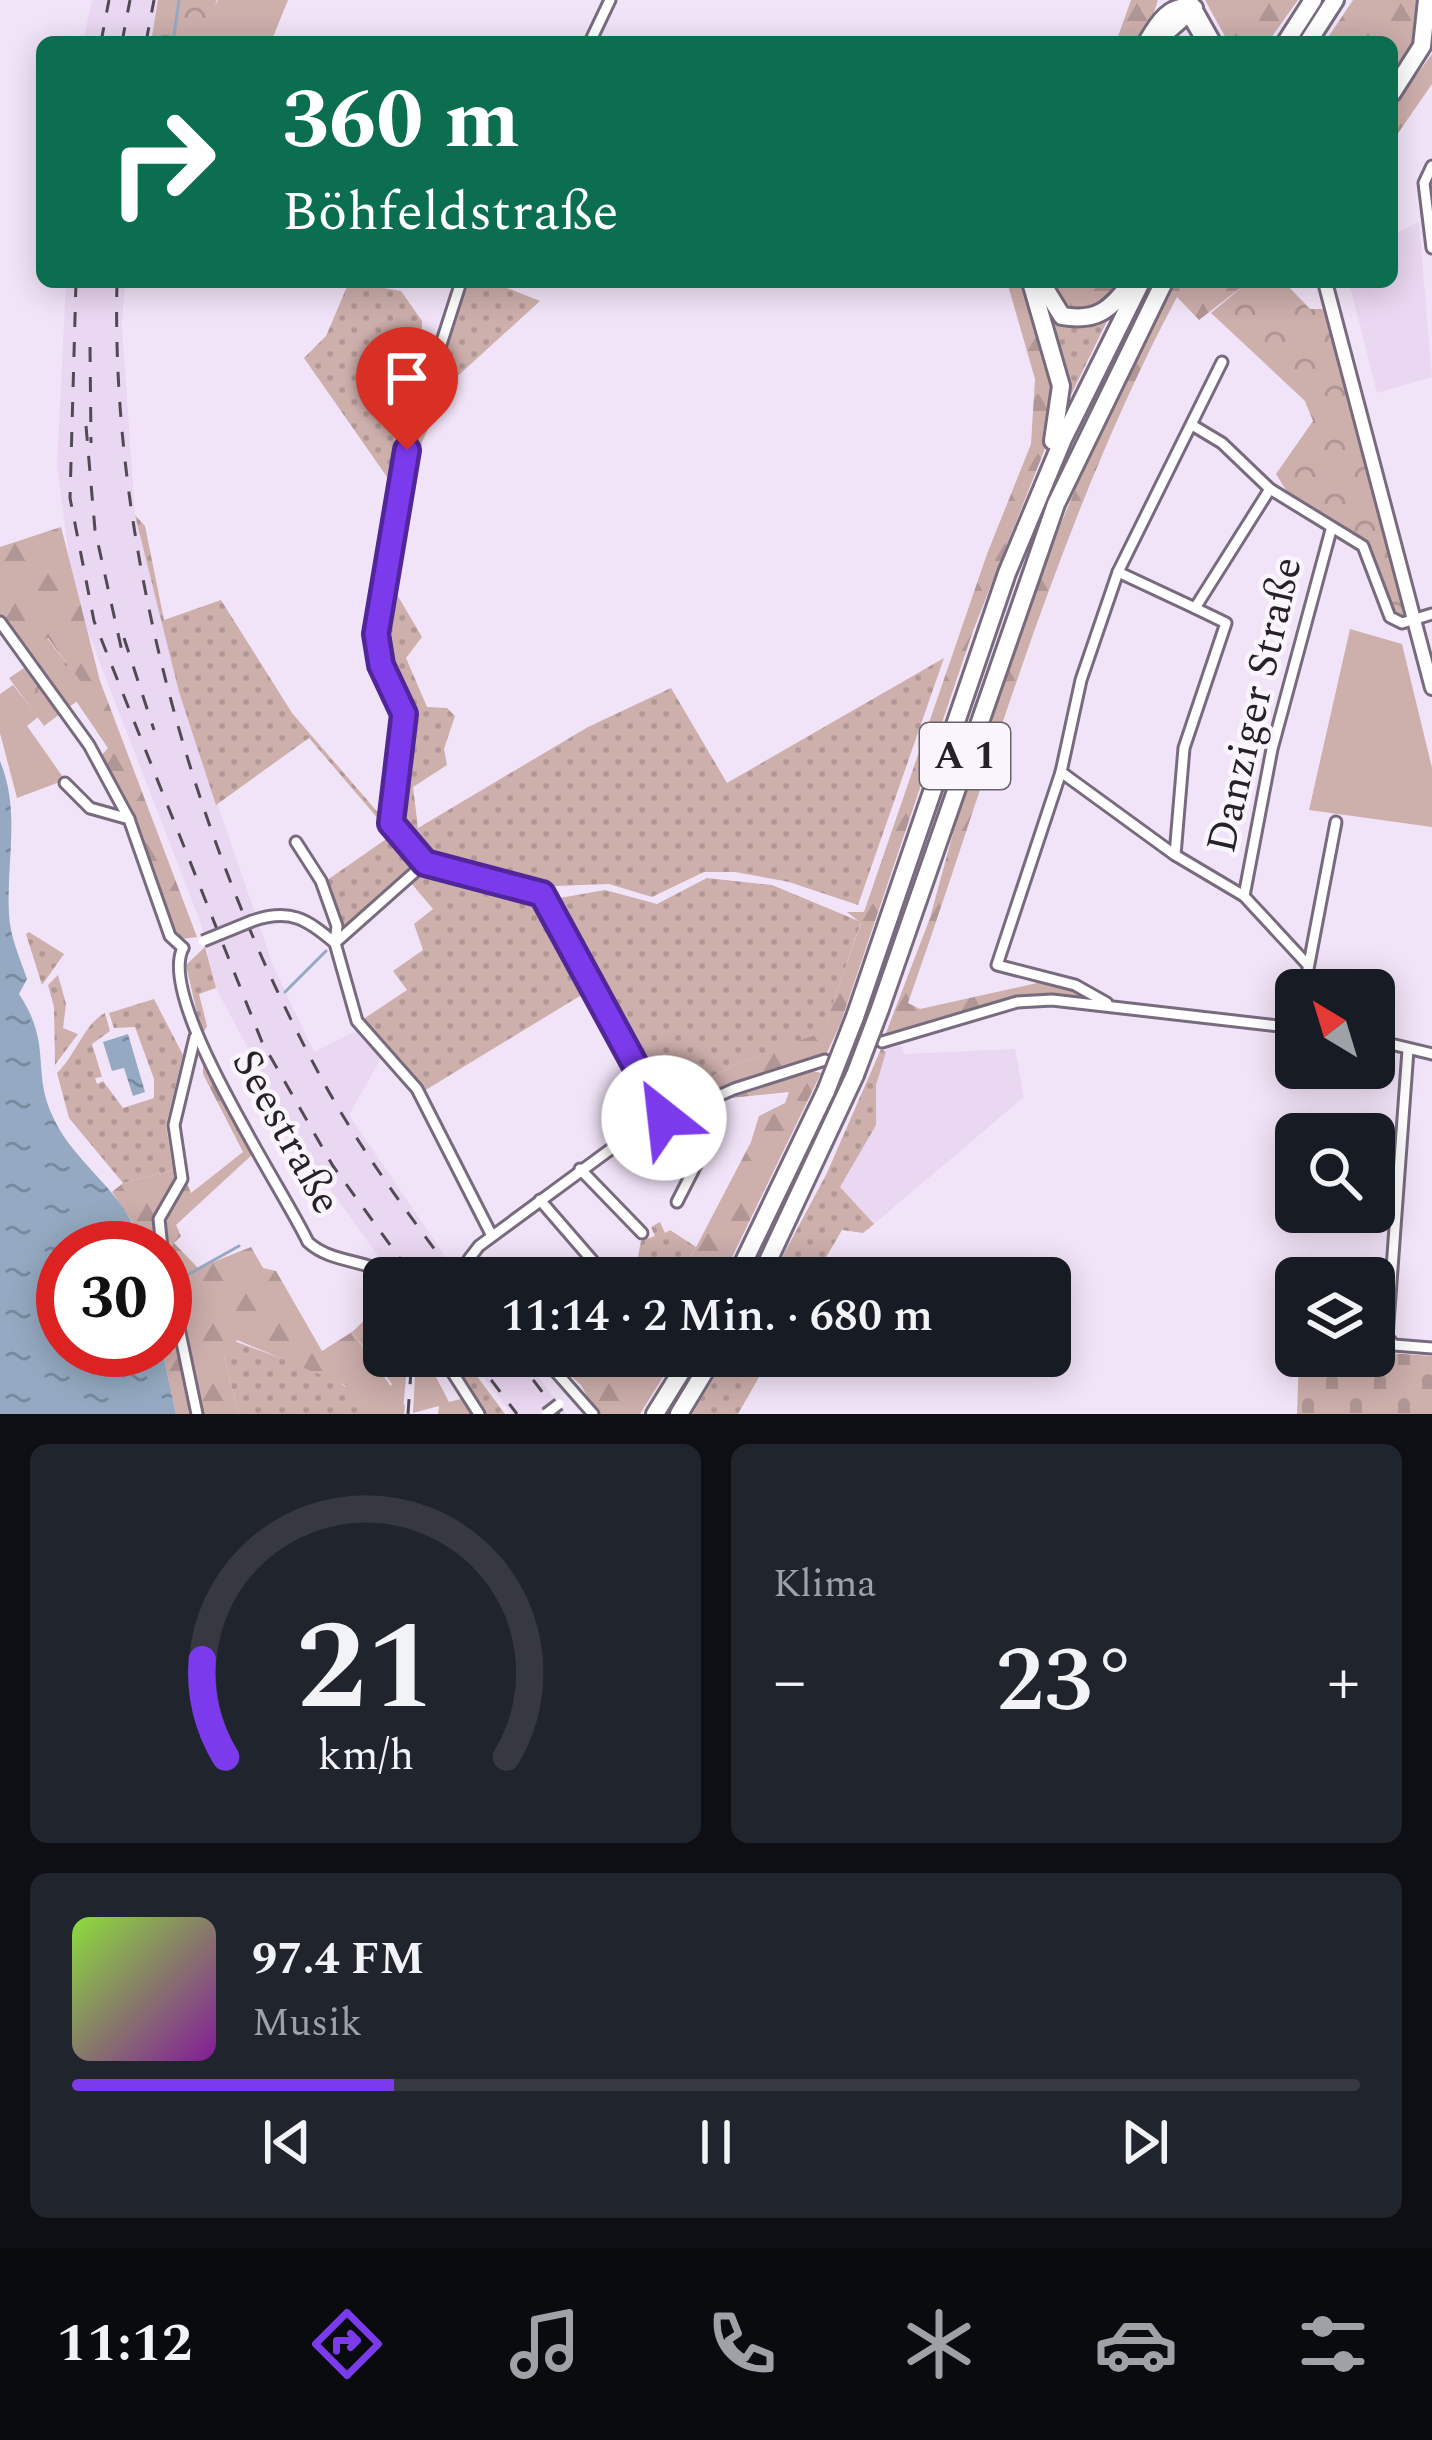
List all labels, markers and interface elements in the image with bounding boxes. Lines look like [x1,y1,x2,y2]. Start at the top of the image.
text: 360 m [282,57,520,185]
icon: right [84,84,240,240]
text: Böhfeldstraße [282,172,619,254]
pin [356,327,458,450]
icon: arrive [374,345,440,411]
street label: Danziger Straße [1190,551,1320,859]
road number: A 1 [920,723,1010,789]
north arrow [1275,969,1395,1089]
map controls [1275,969,1395,1377]
street label: Seestraße [215,1038,357,1226]
position arrow [601,1055,727,1181]
button: search [1275,1113,1395,1233]
speed limit sign: 30 [36,1221,192,1377]
button: layers [1275,1257,1395,1377]
text: 11:14 · 2 Min. · 680 m [501,1282,933,1351]
text: Klima [773,1555,876,1614]
text: 21 [295,1574,436,1764]
text: 23° [996,1614,1137,1751]
text: − [773,1632,806,1733]
text: + [1327,1632,1360,1733]
text: km/h [317,1723,414,1788]
text: 97.4 FM [252,1925,424,1994]
text: Musik [252,1994,362,2053]
icon: previous [254,2109,320,2175]
icon: pause [683,2109,749,2175]
icon: next [1112,2109,1178,2175]
icon: directions [305,2302,389,2386]
icon: music [503,2302,587,2386]
icon: phone [700,2302,784,2386]
icon: climate [897,2302,981,2386]
icon: car [1094,2302,1178,2386]
icon: filters [1291,2302,1375,2386]
text: 11:12 [57,2303,192,2385]

